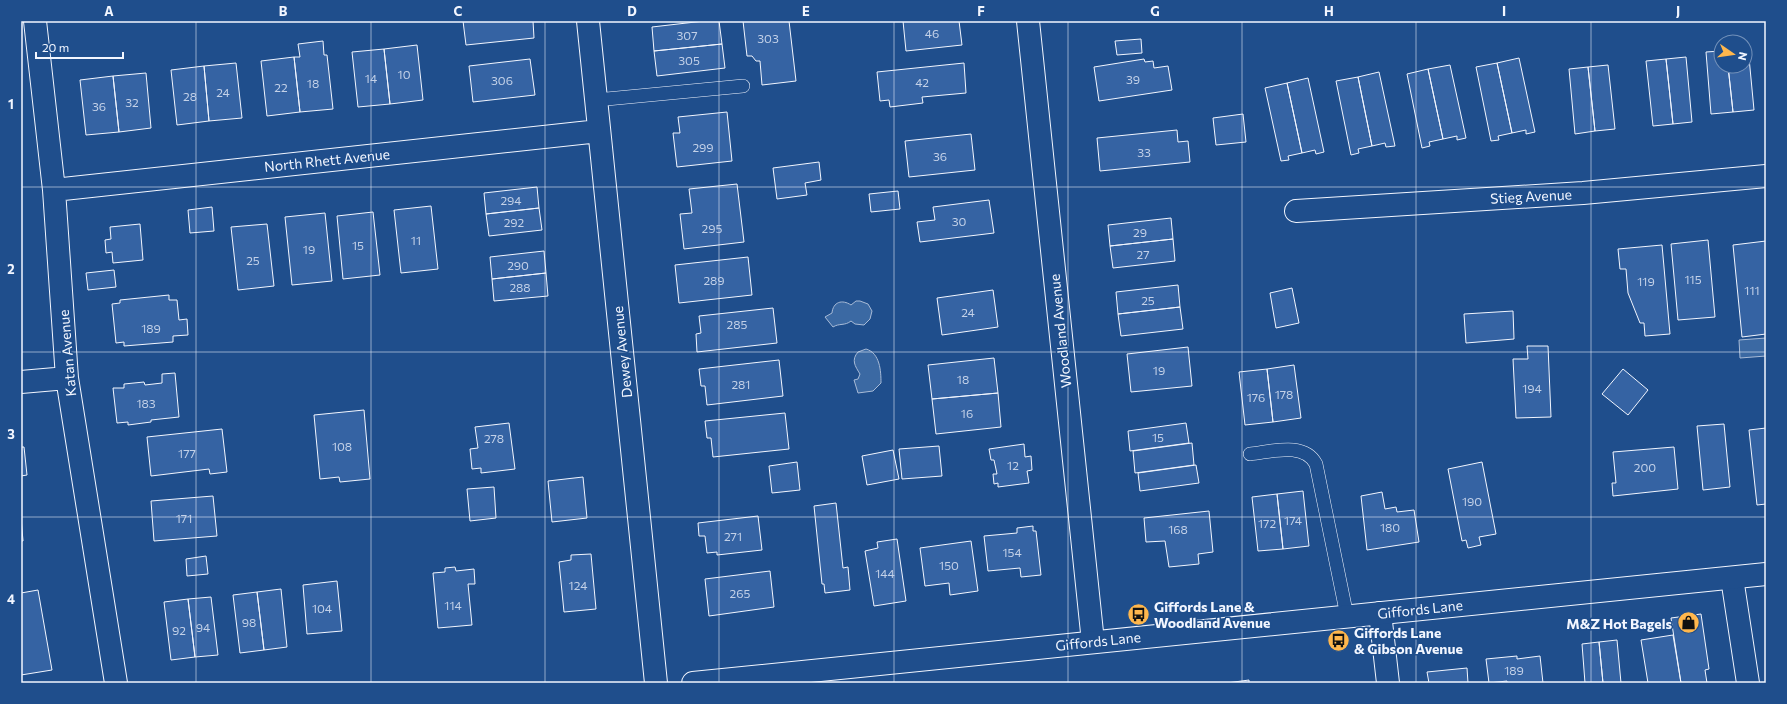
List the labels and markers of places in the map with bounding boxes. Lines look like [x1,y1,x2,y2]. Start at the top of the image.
place label: Giffords Lane & Woodland Avenue [1154,598,1270,631]
bus stop icon: Giffords Lane & Woodland Avenue [1125,601,1151,627]
shop icon: M&Z Hot Bagels [1675,610,1701,636]
place label: M&Z Hot Bagels [1566,615,1672,632]
place label: Giffords Lane & Gibson Avenue [1354,624,1463,657]
bus stop icon: Giffords Lane & Gibson Avenue [1326,627,1352,653]

